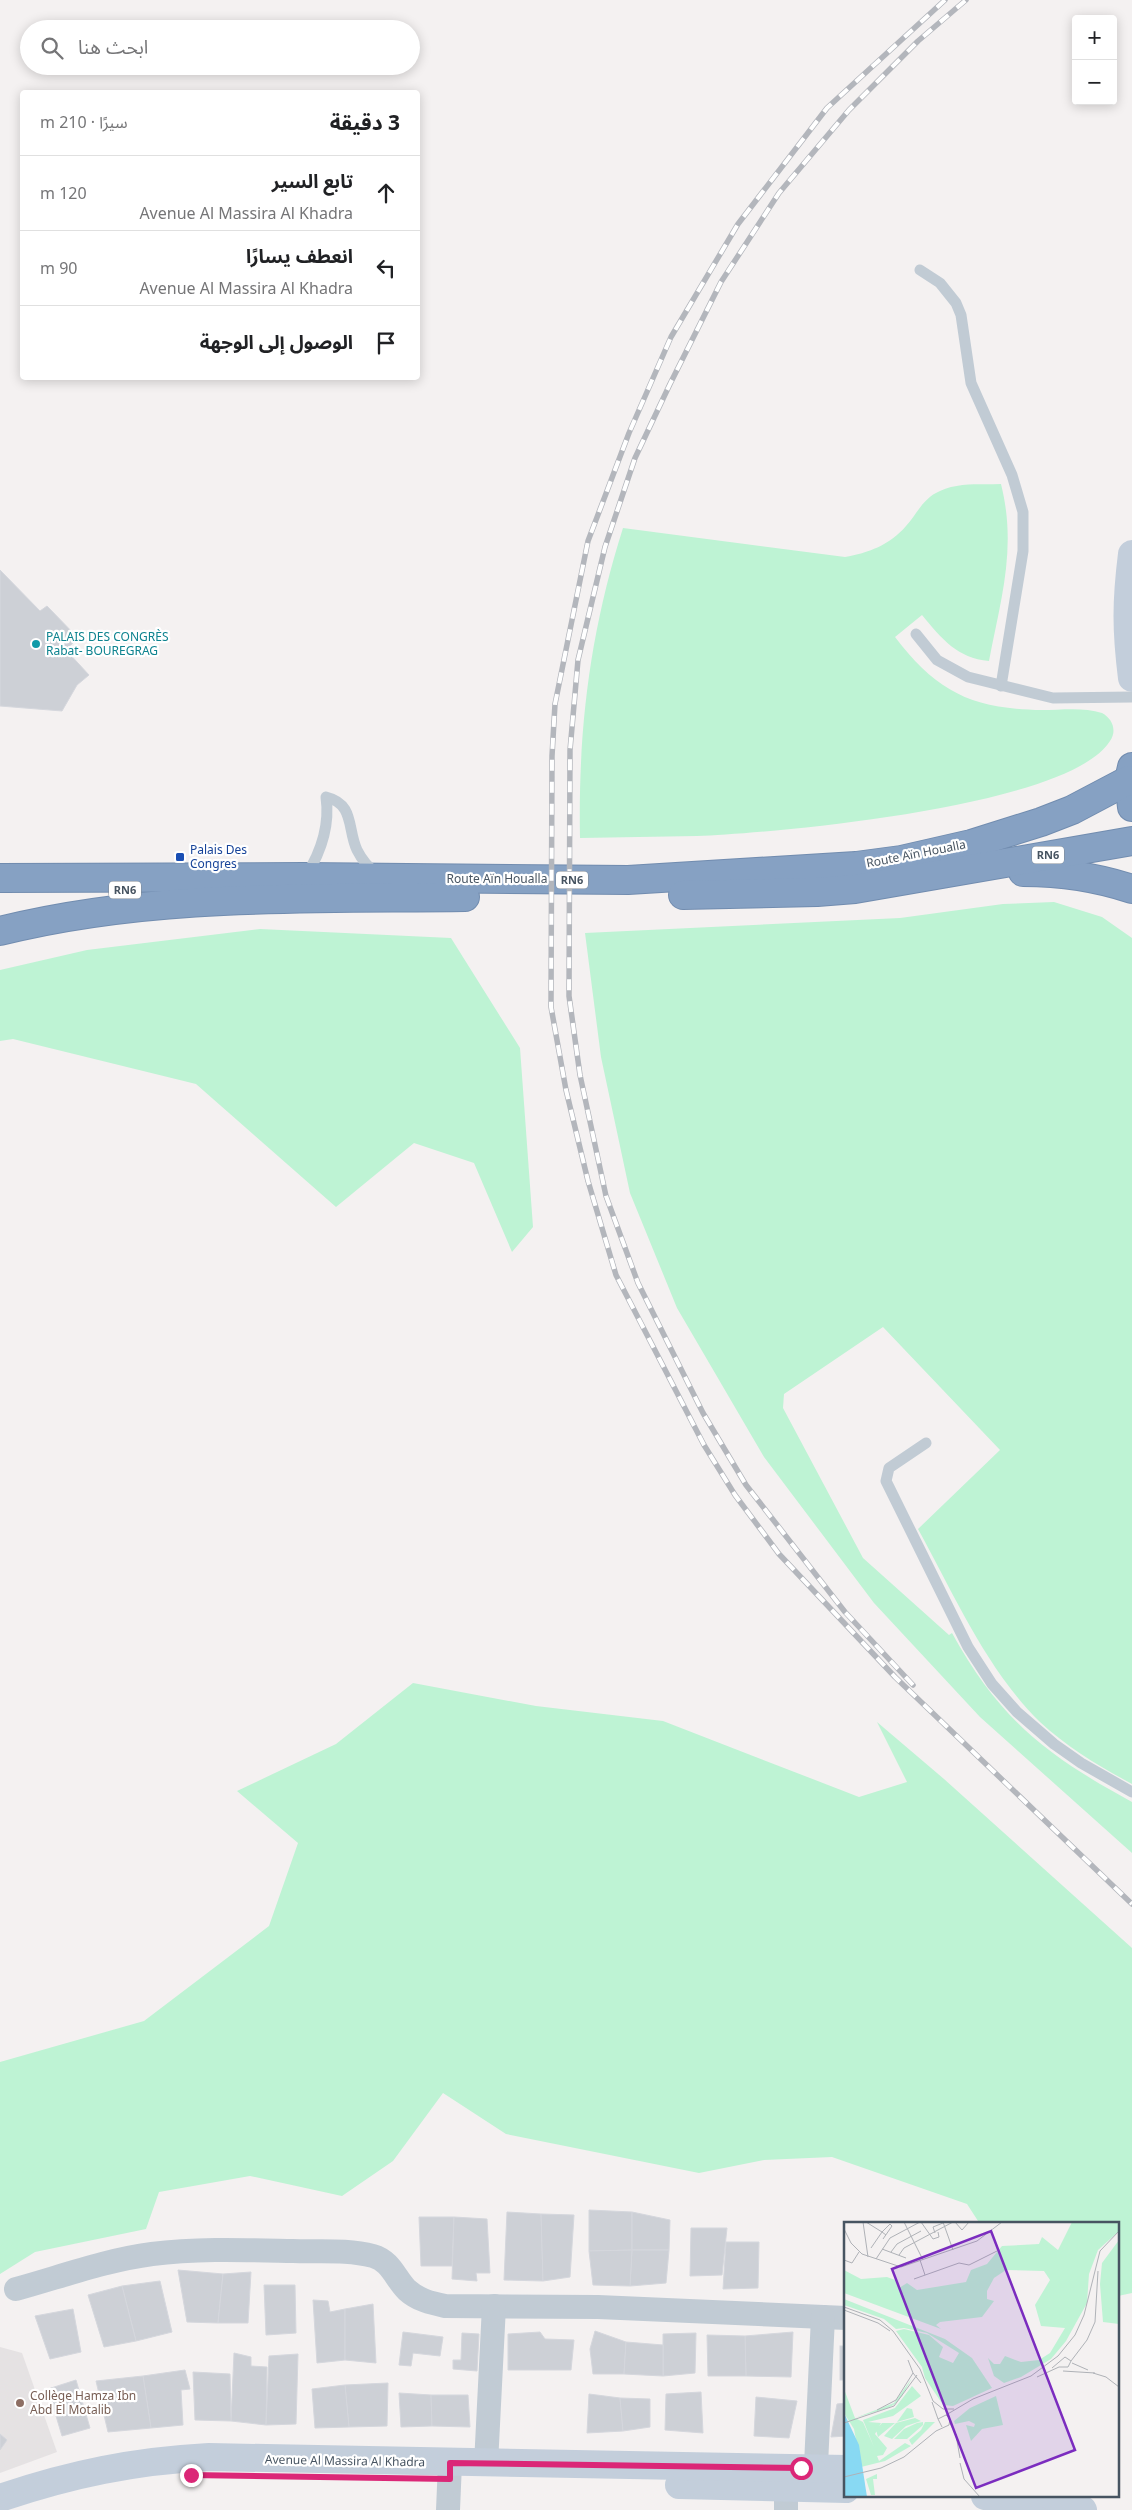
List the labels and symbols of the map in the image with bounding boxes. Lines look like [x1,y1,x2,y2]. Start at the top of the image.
place label: PALAIS DES CONGRÈS Rabat- BOUREGRAG [46,628,169,659]
marker: PALAIS DES CONGRÈS Rabat- BOUREGRAG [30,638,42,650]
street label: Route Aïn Houalla [865,836,967,871]
place label: Palais Des Congres [190,841,247,872]
road number: RN6 [1032,846,1064,864]
marker: Palais Des Congres [174,851,186,863]
street label: Route Aïn Houalla [447,870,547,887]
road number: RN6 [556,872,588,888]
road number: RN6 [109,882,141,898]
inset map [844,2222,1120,2498]
place label: Collège Hamza Ibn Abd El Motalib [30,2387,136,2418]
marker: Collège Hamza Ibn Abd El Motalib [14,2397,26,2409]
street label: Avenue Al Massira Al Khadra [265,2451,425,2470]
route start [790,2457,813,2480]
route end [180,2464,203,2487]

